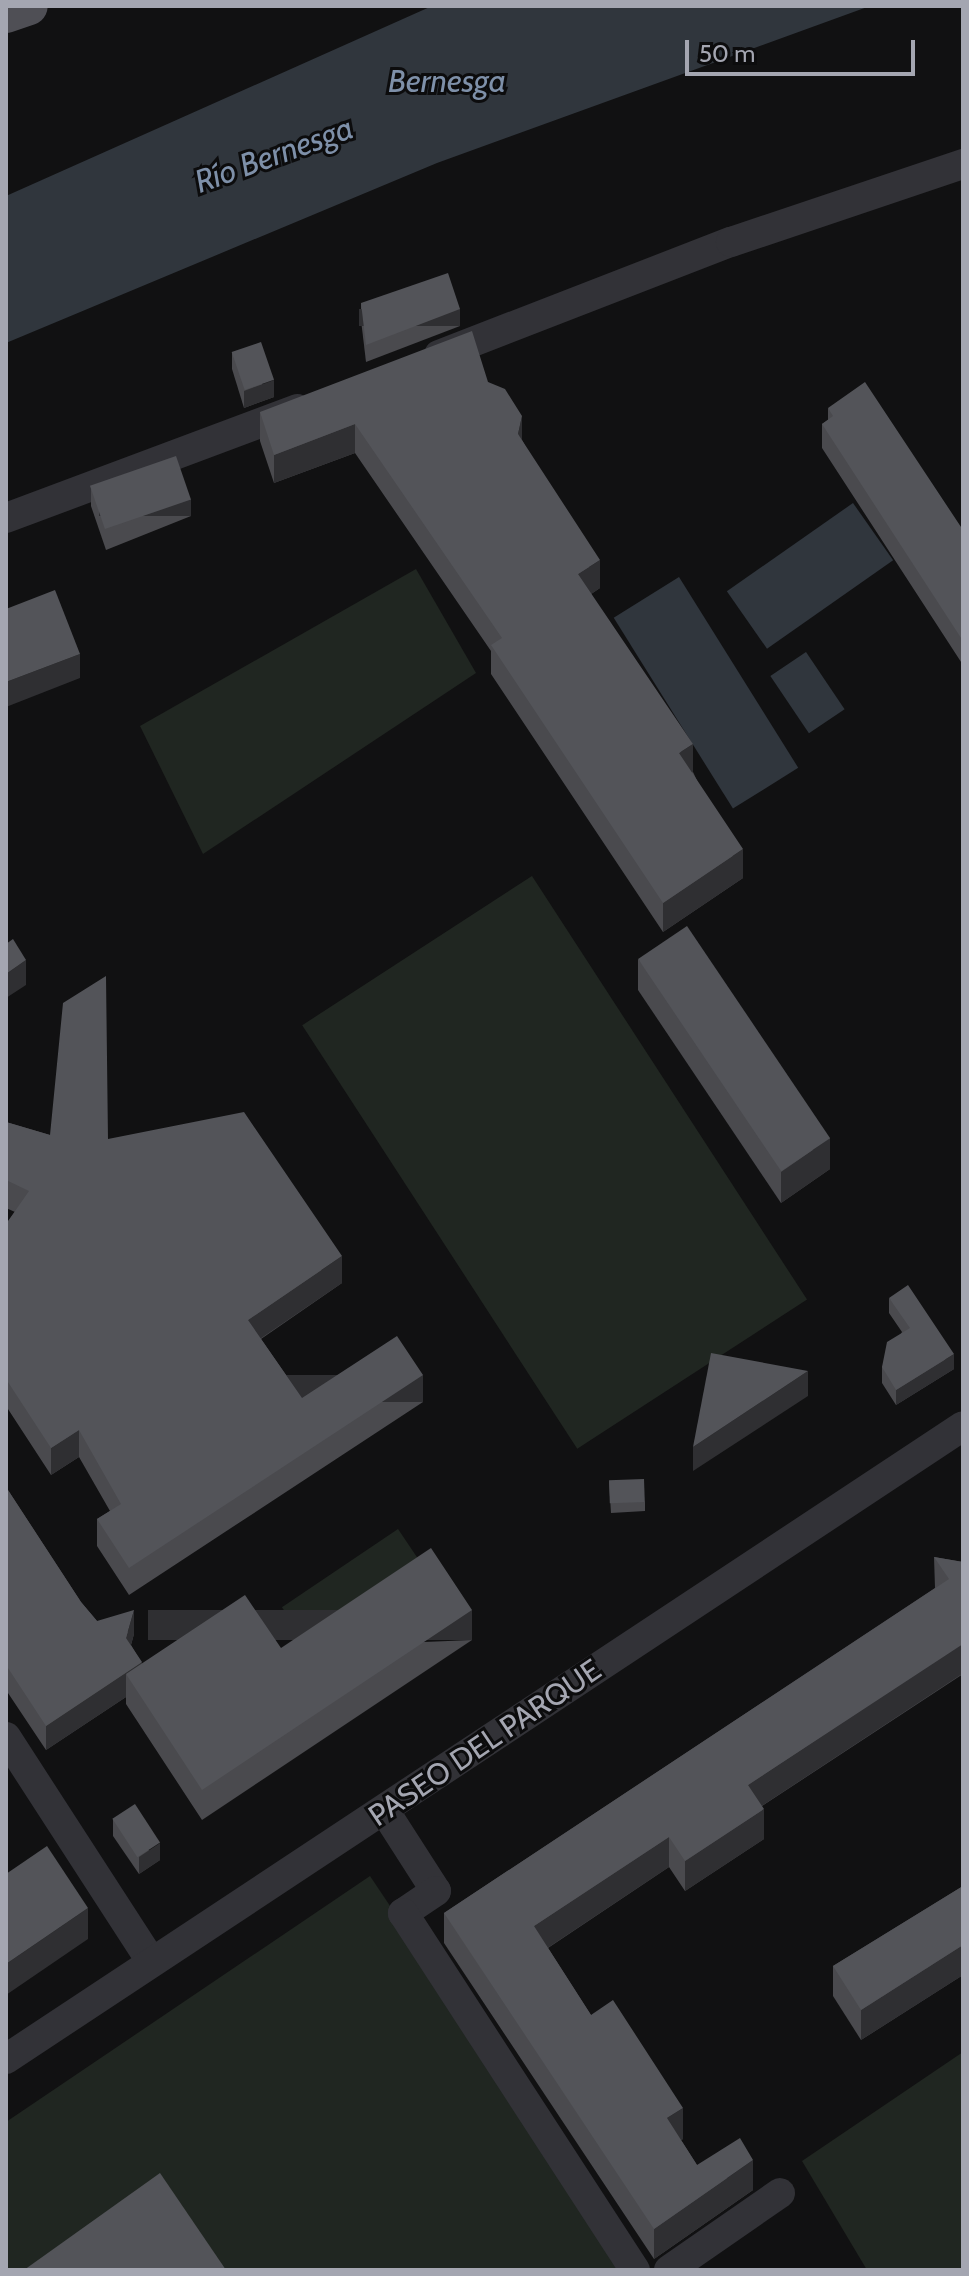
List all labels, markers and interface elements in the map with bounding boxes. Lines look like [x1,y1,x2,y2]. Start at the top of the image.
scale bar [689,24,919,74]
text: 50 m [699,39,755,68]
water label: Bernesga [388,62,506,100]
water label: Río Bernesga [190,109,358,201]
street label: PASEO DEL PARQUE [362,1652,608,1834]

